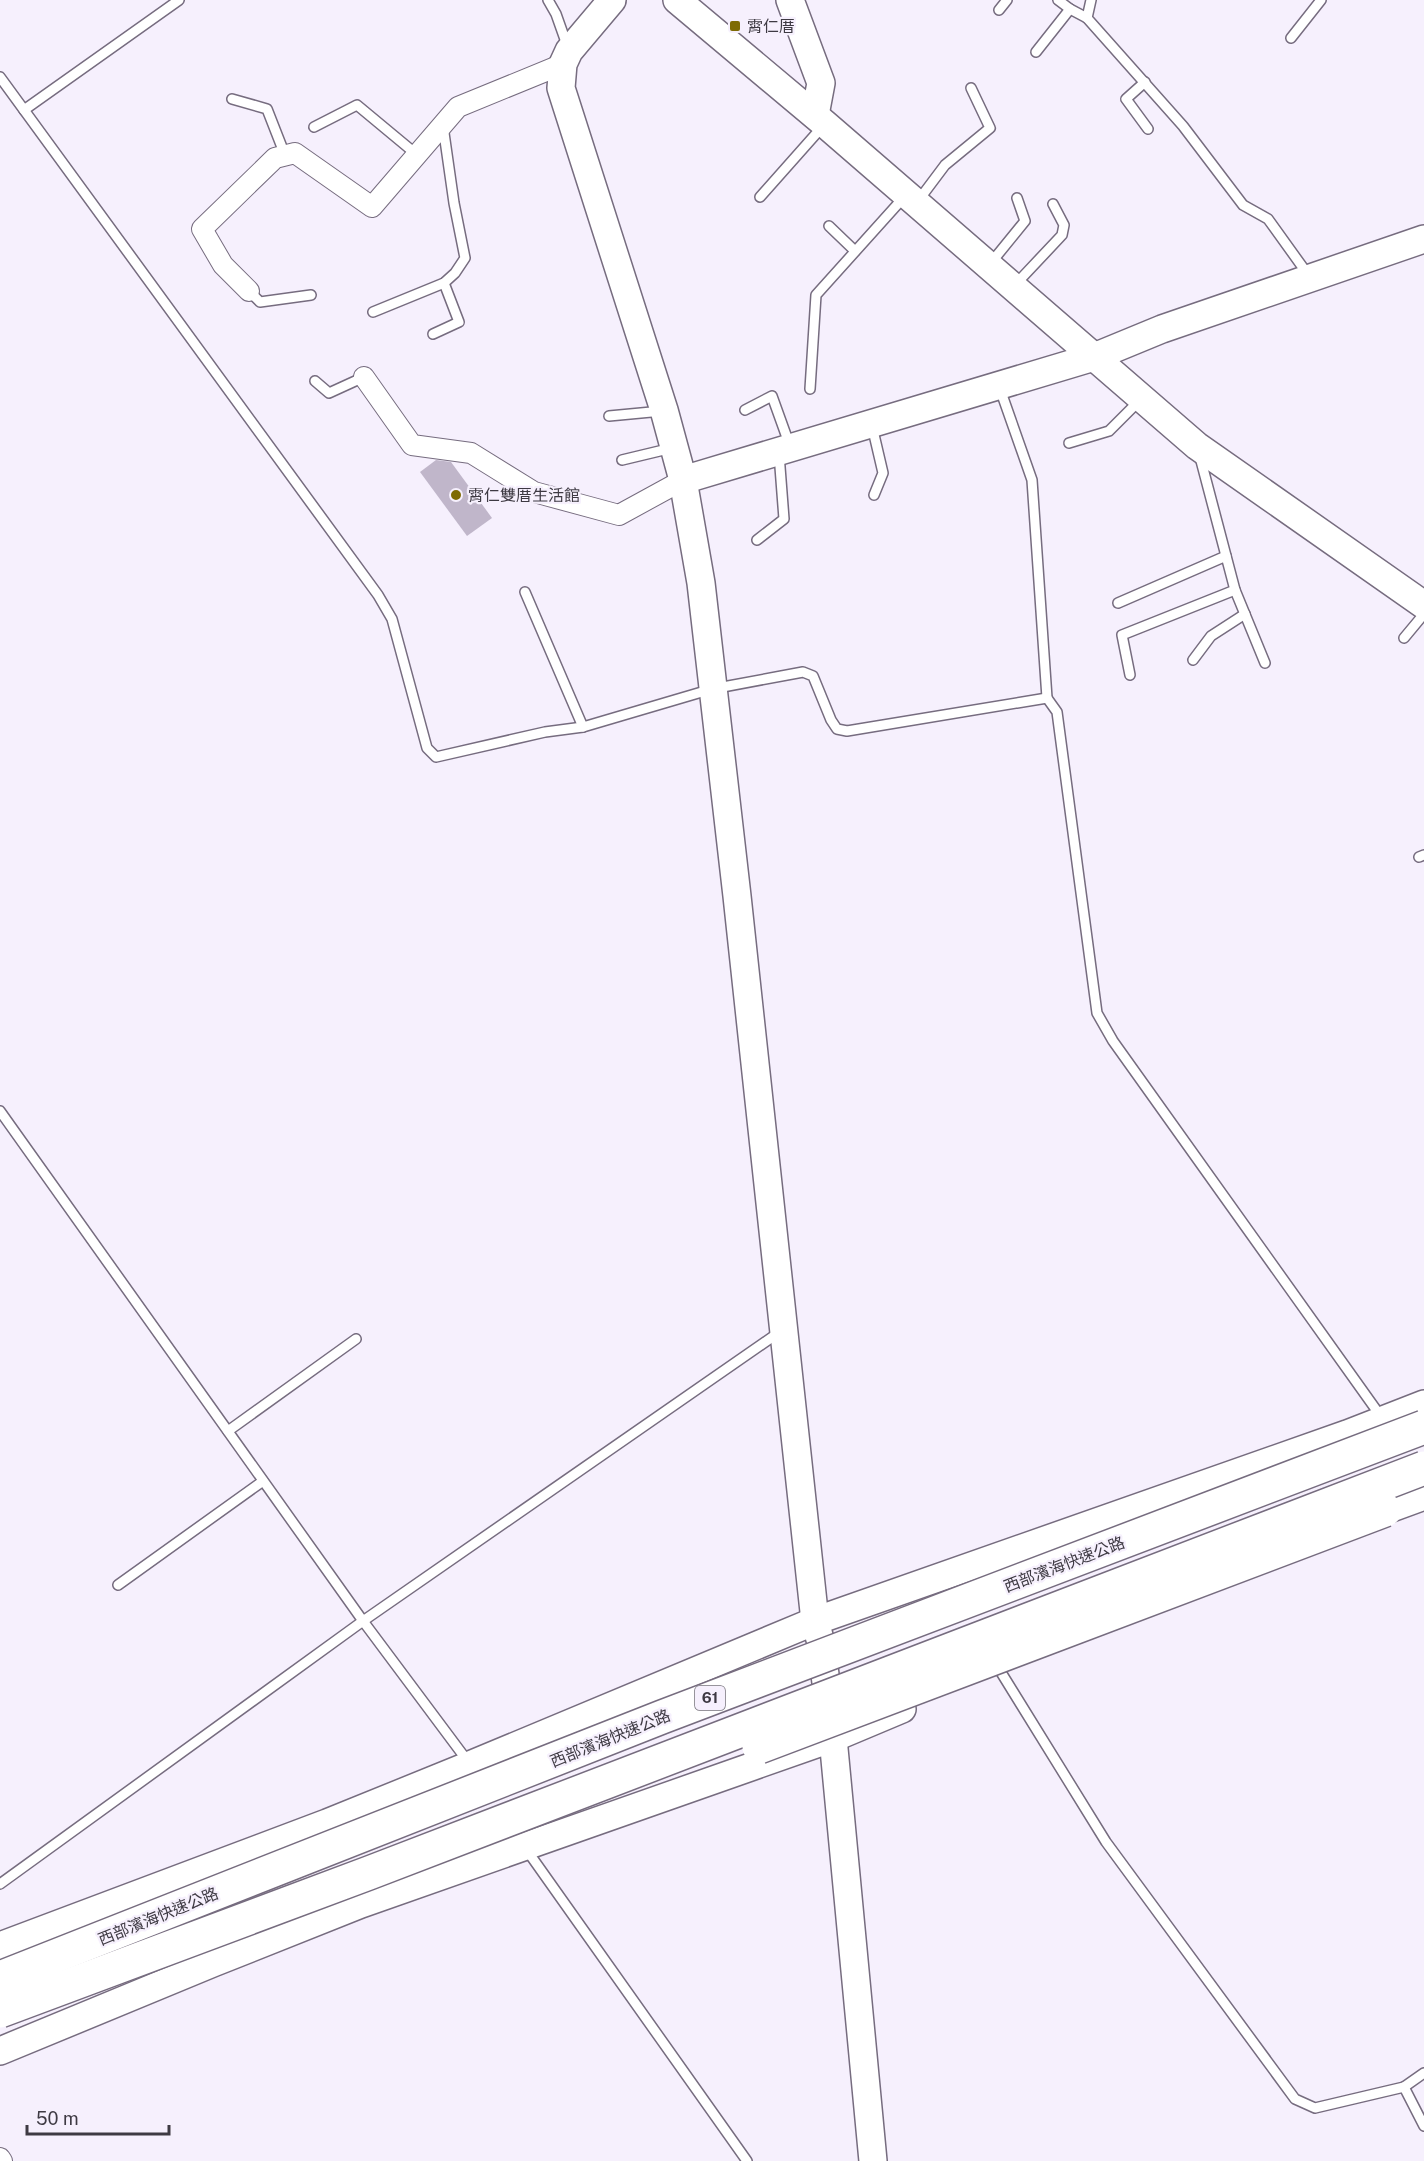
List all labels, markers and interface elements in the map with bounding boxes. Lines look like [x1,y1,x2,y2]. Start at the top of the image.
place label: 霄仁厝 [747,17,795,36]
marker: 霄仁厝 [728,19,742,33]
place label: 霄仁雙厝生活館 [468,486,580,505]
marker: 霄仁雙厝生活館 [449,488,463,502]
street label: 西部濱海快速公路 [1001,1533,1127,1596]
road number: 61 [695,1686,725,1710]
street label: 西部濱海快速公路 [547,1706,673,1771]
street label: 西部濱海快速公路 [95,1884,221,1949]
scale bar [27,2098,170,2136]
text: 50 m [36,2108,79,2129]

